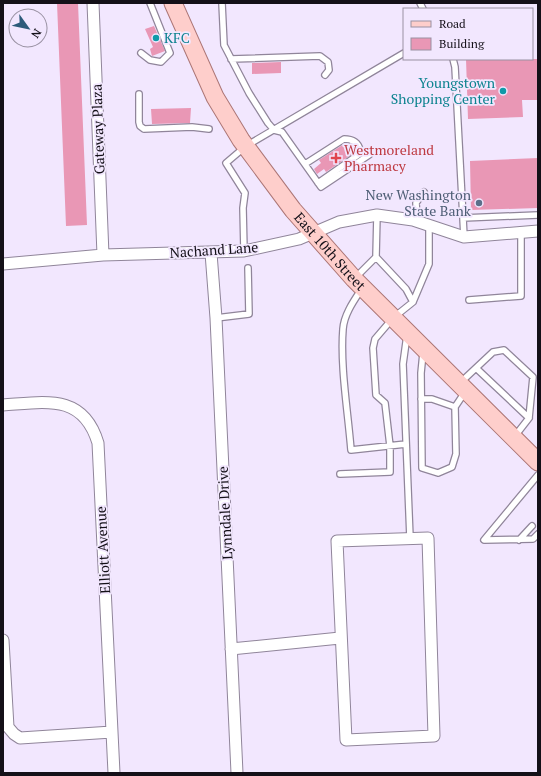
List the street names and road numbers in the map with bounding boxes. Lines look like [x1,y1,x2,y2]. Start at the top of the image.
street label: Gateway Plaza [86,84,109,174]
street label: East 10th Street [290,208,371,295]
street label: Nachand Lane [169,237,259,262]
street label: Lynndale Drive [213,466,236,560]
street label: Elliott Avenue [91,506,114,594]

